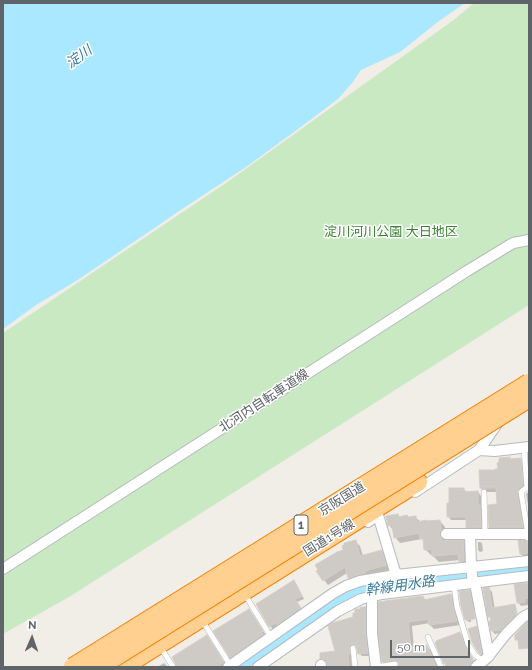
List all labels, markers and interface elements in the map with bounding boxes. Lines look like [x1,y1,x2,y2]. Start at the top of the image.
water label: 淀川 [63,42,95,72]
park label: 淀川河川公園 大日地区 [324,224,458,240]
street label: 北河内自転車道線 [216,366,312,436]
street label: 京阪国道 [316,479,368,519]
road number: 1 [294,515,308,535]
street label: 国道1号線 [300,516,358,560]
water label: 幹線用水路 [364,573,436,599]
north arrow [12,618,52,658]
text: N [28,619,37,632]
scale bar [392,632,472,658]
text: 50 m [397,640,425,654]

